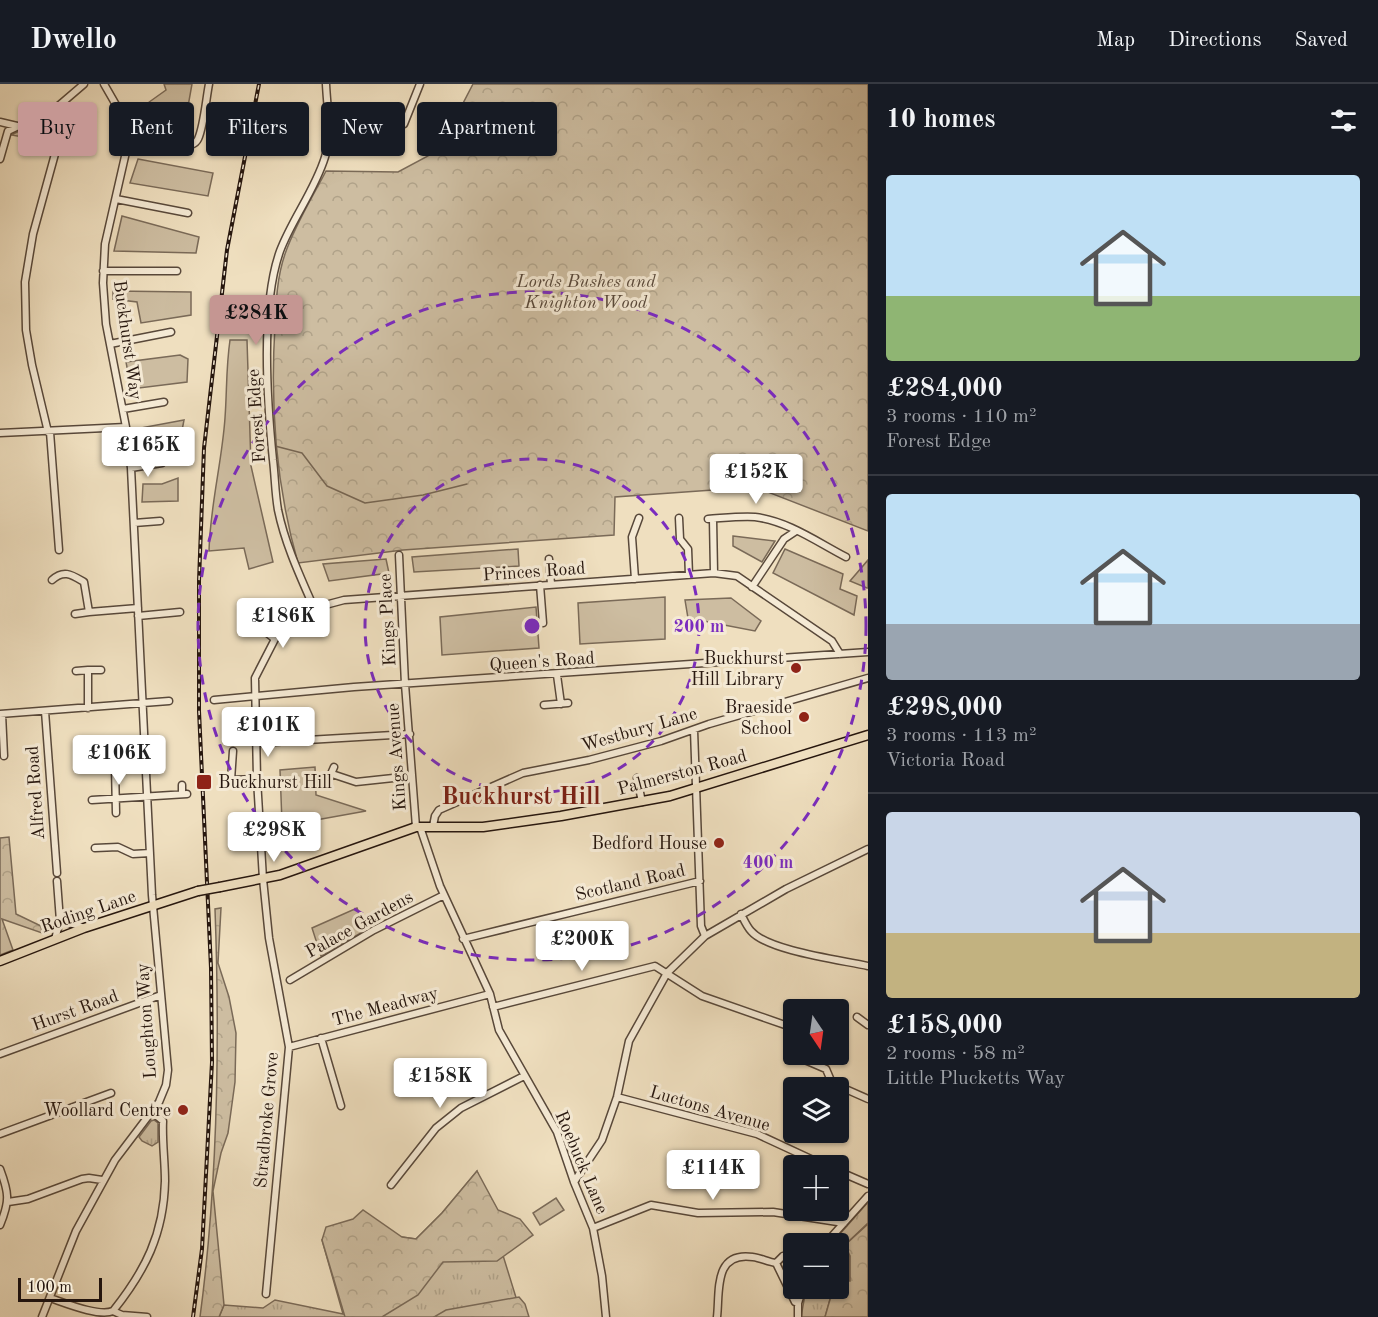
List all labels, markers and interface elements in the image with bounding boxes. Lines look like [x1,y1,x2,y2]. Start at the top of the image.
text: Dwello [30,27,117,55]
text: Map [1096,30,1135,51]
text: Directions [1168,30,1262,51]
text: Saved [1295,30,1348,51]
chip: Buy [18,102,97,156]
chip: Rent [109,102,194,156]
chip: Filters [206,102,309,156]
chip: New [321,102,405,156]
chip: Apartment [417,102,557,156]
icon: filters [1327,104,1360,137]
text: 10 homes [886,107,995,133]
icon: home [1069,214,1177,322]
park label: Lords Bushes and Knighton Wood [515,273,656,312]
street label: Buckhurst Way [110,279,144,402]
pin: £284K [214,295,298,346]
text: £284K [224,304,288,324]
street label: Forest Edge [245,368,269,464]
text: £284,000 [886,376,1002,402]
text: 3 rooms · 110 m² [886,407,1036,427]
pin: £165K [106,427,190,478]
text: Forest Edge [886,432,991,452]
text: £165K [116,436,180,456]
pin: £152K [714,454,798,505]
text: £152K [724,463,788,483]
icon: home [1069,533,1177,641]
street label: Princes Road [482,559,586,585]
street label: Kings Place [377,573,399,667]
pin: £186K [241,598,325,649]
text: £186K [251,607,315,627]
centre of rings [522,616,542,636]
text: 200 m [674,618,724,636]
street label: Queen's Road [489,649,595,675]
place label: Buckhurst Hill Library [691,650,784,689]
marker: Buckhurst Hill Library [789,661,803,675]
text: £298,000 [886,695,1002,721]
place label: Braeside School [725,699,792,738]
street label: Kings Avenue [384,702,410,811]
street label: Westbury Lane [579,705,699,755]
pin: £101K [226,707,310,758]
marker: Braeside School [797,710,811,724]
text: £101K [236,716,300,736]
text: 3 rooms · 113 m² [886,726,1036,746]
pin: £106K [77,735,161,786]
text: £106K [87,744,151,764]
street label: Alfred Road [24,745,48,841]
street label: Palmerston Road [616,747,749,799]
text: Victoria Road [886,751,1005,771]
marker: Buckhurst Hill [195,773,213,791]
place label: Buckhurst Hill [218,774,332,792]
district label: Buckhurst Hill [441,786,601,810]
pin: £298K [232,812,316,863]
text: £298K [242,821,306,841]
place label: Bedford House [591,835,707,853]
marker: Bedford House [712,836,726,850]
icon: home [1069,851,1177,959]
text: 400 m [743,854,793,872]
street label: Scotland Road [574,862,687,904]
street label: Roding Lane [38,887,138,937]
street label: Palace Gardens [303,888,416,962]
pin: £200K [540,921,624,972]
text: £200K [550,930,614,950]
street label: Loughton Way [134,962,160,1079]
street label: The Meadway [330,984,441,1030]
street label: Hurst Road [30,987,121,1035]
north arrow [783,999,849,1065]
map controls [783,999,849,1299]
text: £158,000 [886,1013,1002,1039]
text: 2 rooms · 58 m² [886,1044,1025,1064]
street label: Stradbroke Grove [252,1051,282,1189]
pin: £158K [398,1058,482,1109]
text: £158K [408,1067,472,1087]
text: Little Plucketts Way [886,1069,1065,1089]
button: layers [783,1077,849,1143]
street label: Luctons Avenue [647,1083,772,1135]
place label: Woollard Centre [43,1102,171,1120]
marker: Woollard Centre [176,1103,190,1117]
street label: Roebuck Lane [551,1108,611,1217]
pin: £114K [671,1150,755,1201]
button: + [783,1155,849,1221]
text: £114K [681,1159,745,1179]
button: − [783,1233,849,1299]
scale bar [18,1275,102,1302]
text: 100 m [27,1280,72,1296]

